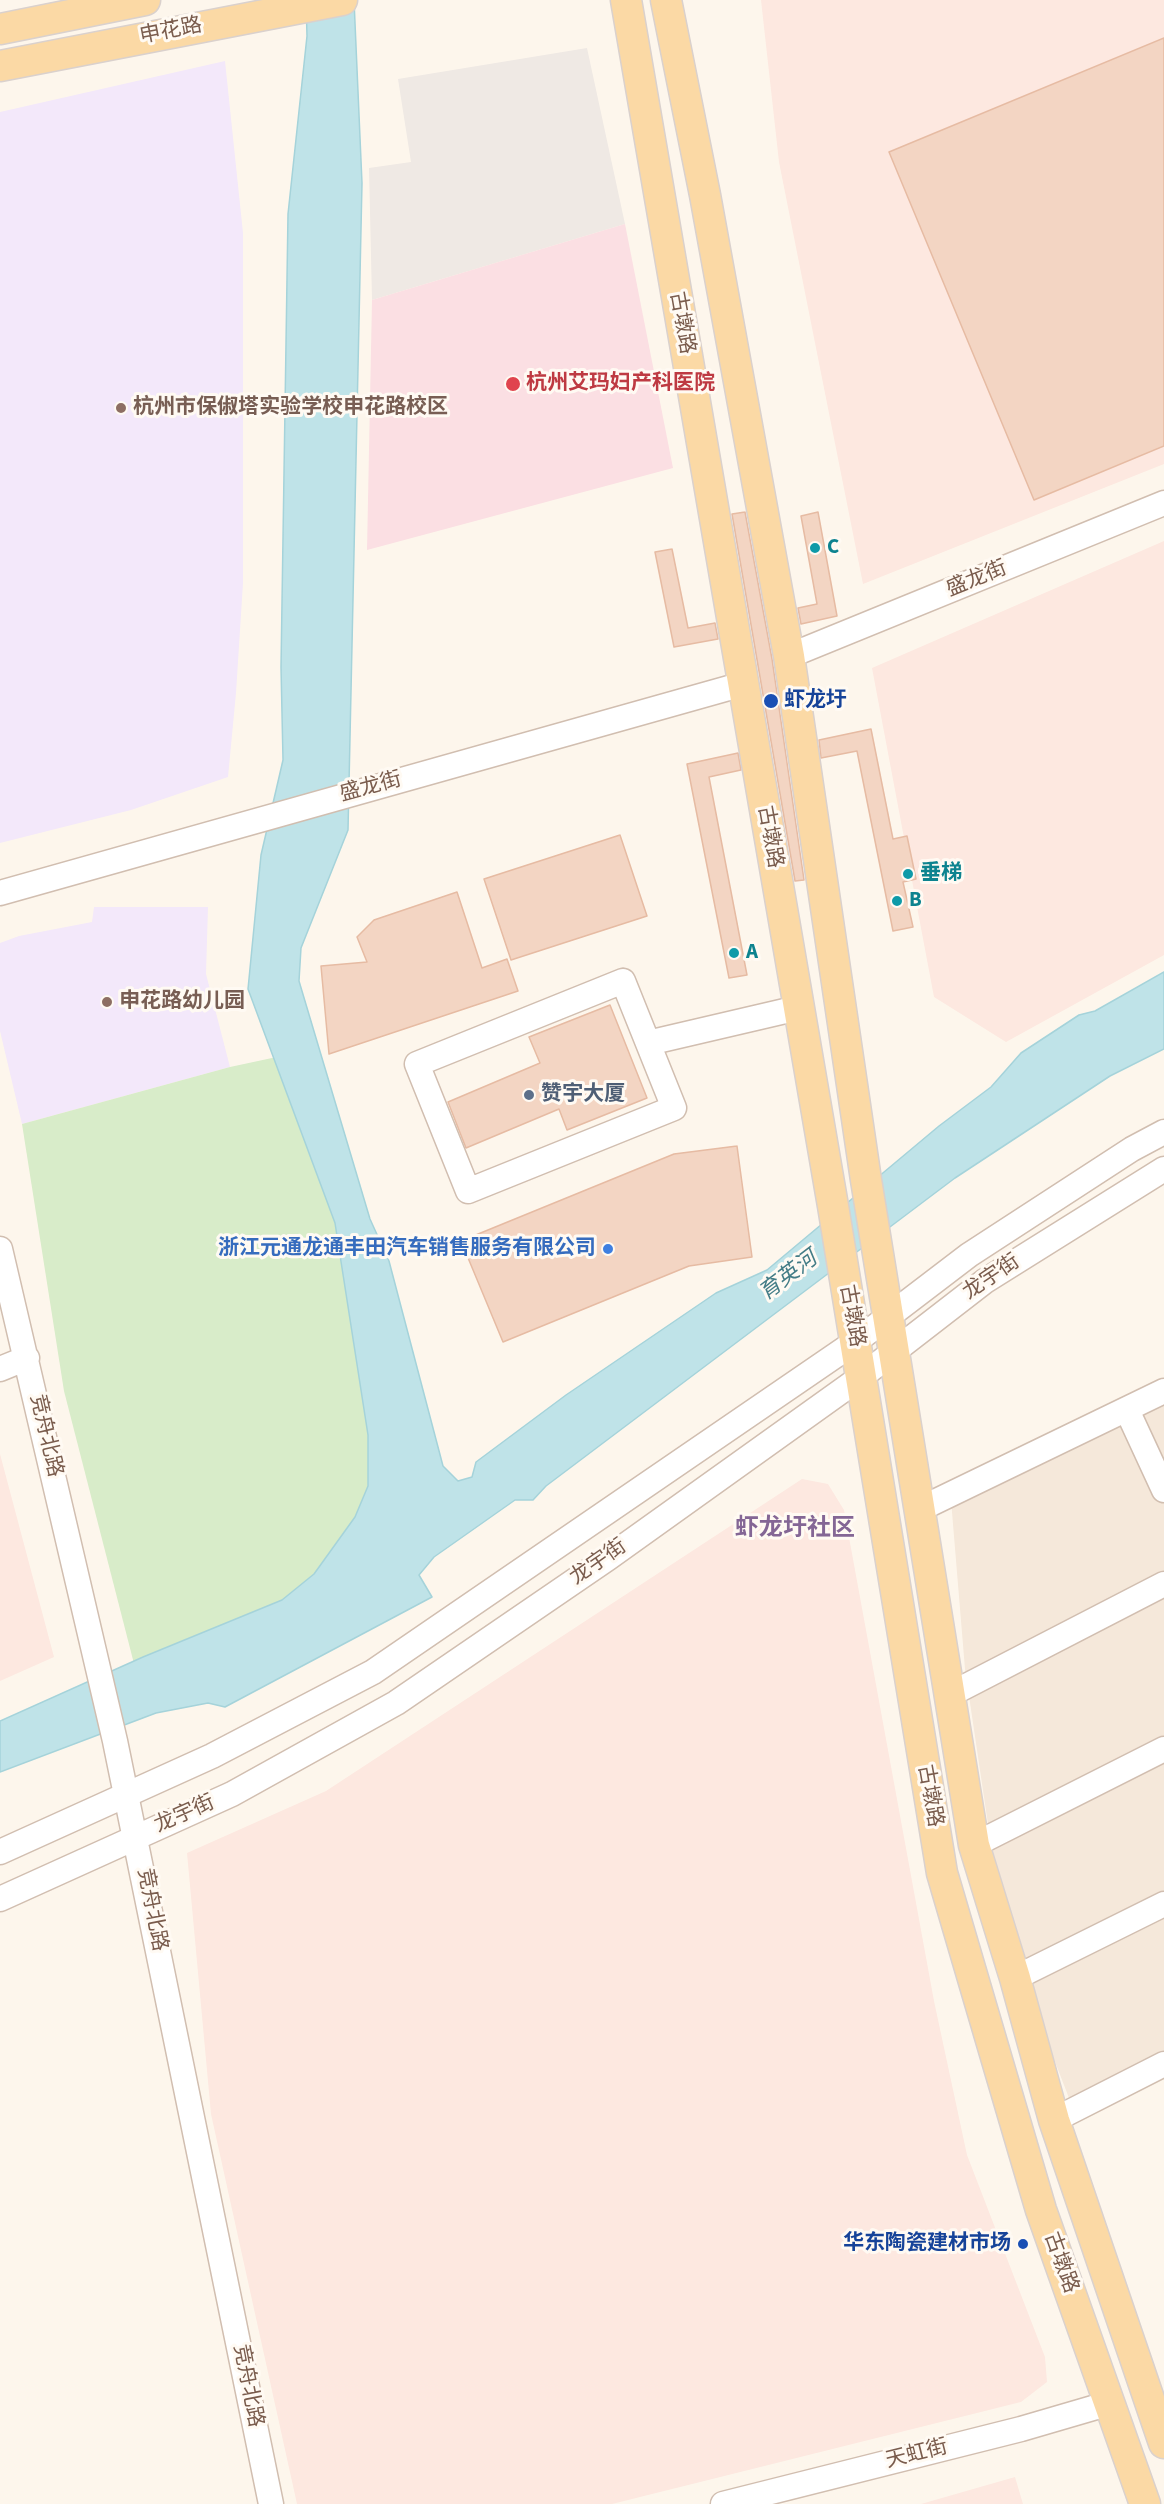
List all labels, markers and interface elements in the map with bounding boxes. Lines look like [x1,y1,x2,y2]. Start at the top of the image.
street label: 申花路 [138,14,204,50]
street label: 古墩路 [663,290,699,356]
place label: 杭州艾玛妇产科医院 [526,371,715,397]
marker: 杭州艾玛妇产科医院 [504,375,522,393]
place label: 杭州市保俶塔实验学校申花路校区 [133,395,448,421]
marker: 杭州市保俶塔实验学校申花路校区 [114,401,128,415]
place label: C [827,535,839,561]
marker: C [808,541,822,555]
street label: 盛龙街 [943,557,1011,603]
place label: 虾龙圩 [784,688,847,714]
marker: 虾龙圩 [762,692,780,710]
street label: 盛龙街 [337,768,405,808]
street label: 古墩路 [751,804,787,870]
place label: 垂梯 [920,861,962,887]
marker: 垂梯 [901,867,915,881]
place label: B [909,888,922,914]
marker: B [890,894,904,908]
place label: A [746,940,758,966]
marker: A [727,946,741,960]
place label: 申花路幼儿园 [119,989,245,1015]
marker: 申花路幼儿园 [100,995,114,1009]
place label: 赞宇大厦 [541,1082,625,1108]
marker: 赞宇大厦 [522,1088,536,1102]
place label: 浙江元通龙通丰田汽车销售服务有限公司 [218,1236,596,1262]
marker: 浙江元通龙通丰田汽车销售服务有限公司 [601,1242,615,1256]
water label: 育英河 [755,1247,823,1307]
street label: 龙宇街 [959,1250,1025,1306]
street label: 古墩路 [833,1283,869,1349]
street label: 竞舟北路 [23,1392,67,1480]
district label: 虾龙圩社区 [735,1516,855,1544]
street label: 龙宇街 [566,1535,632,1591]
street label: 古墩路 [911,1763,947,1829]
street label: 龙宇街 [151,1791,219,1839]
street label: 竞舟北路 [131,1866,171,1954]
street label: 古墩路 [1037,2229,1083,2297]
place label: 华东陶瓷建材市场 [843,2231,1011,2257]
marker: 华东陶瓷建材市场 [1016,2237,1030,2251]
street label: 竞舟北路 [227,2342,267,2430]
street label: 天虹街 [883,2435,951,2475]

